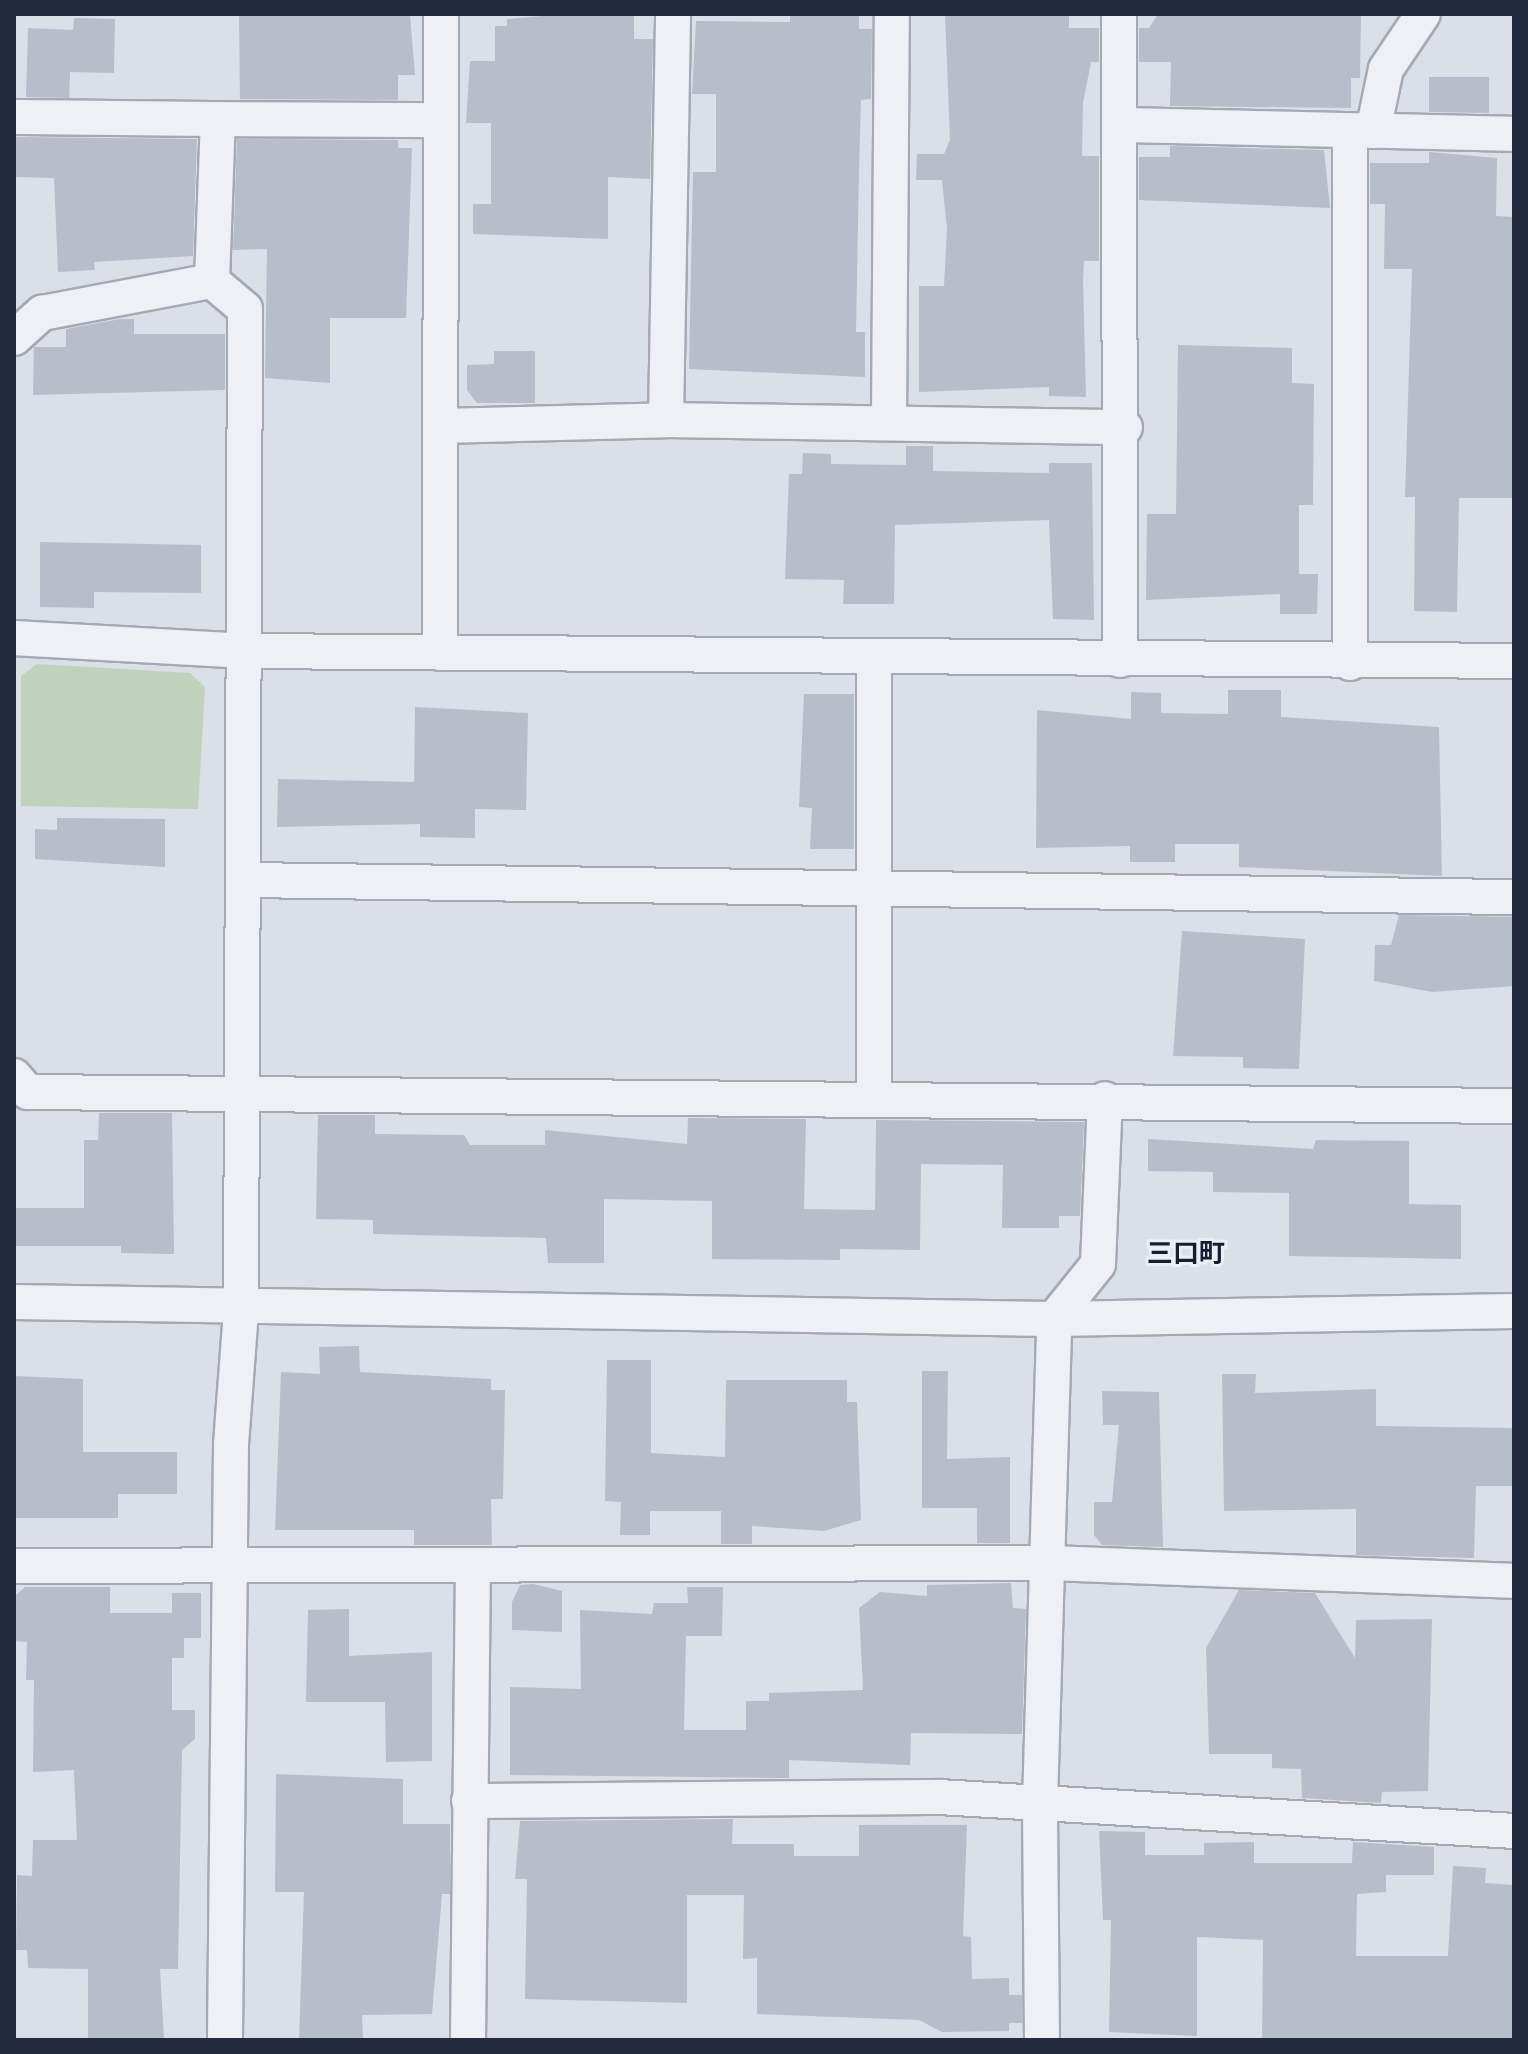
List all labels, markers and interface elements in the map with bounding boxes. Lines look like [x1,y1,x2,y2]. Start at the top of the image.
district label: 三口町 [1147,1237,1225,1269]

